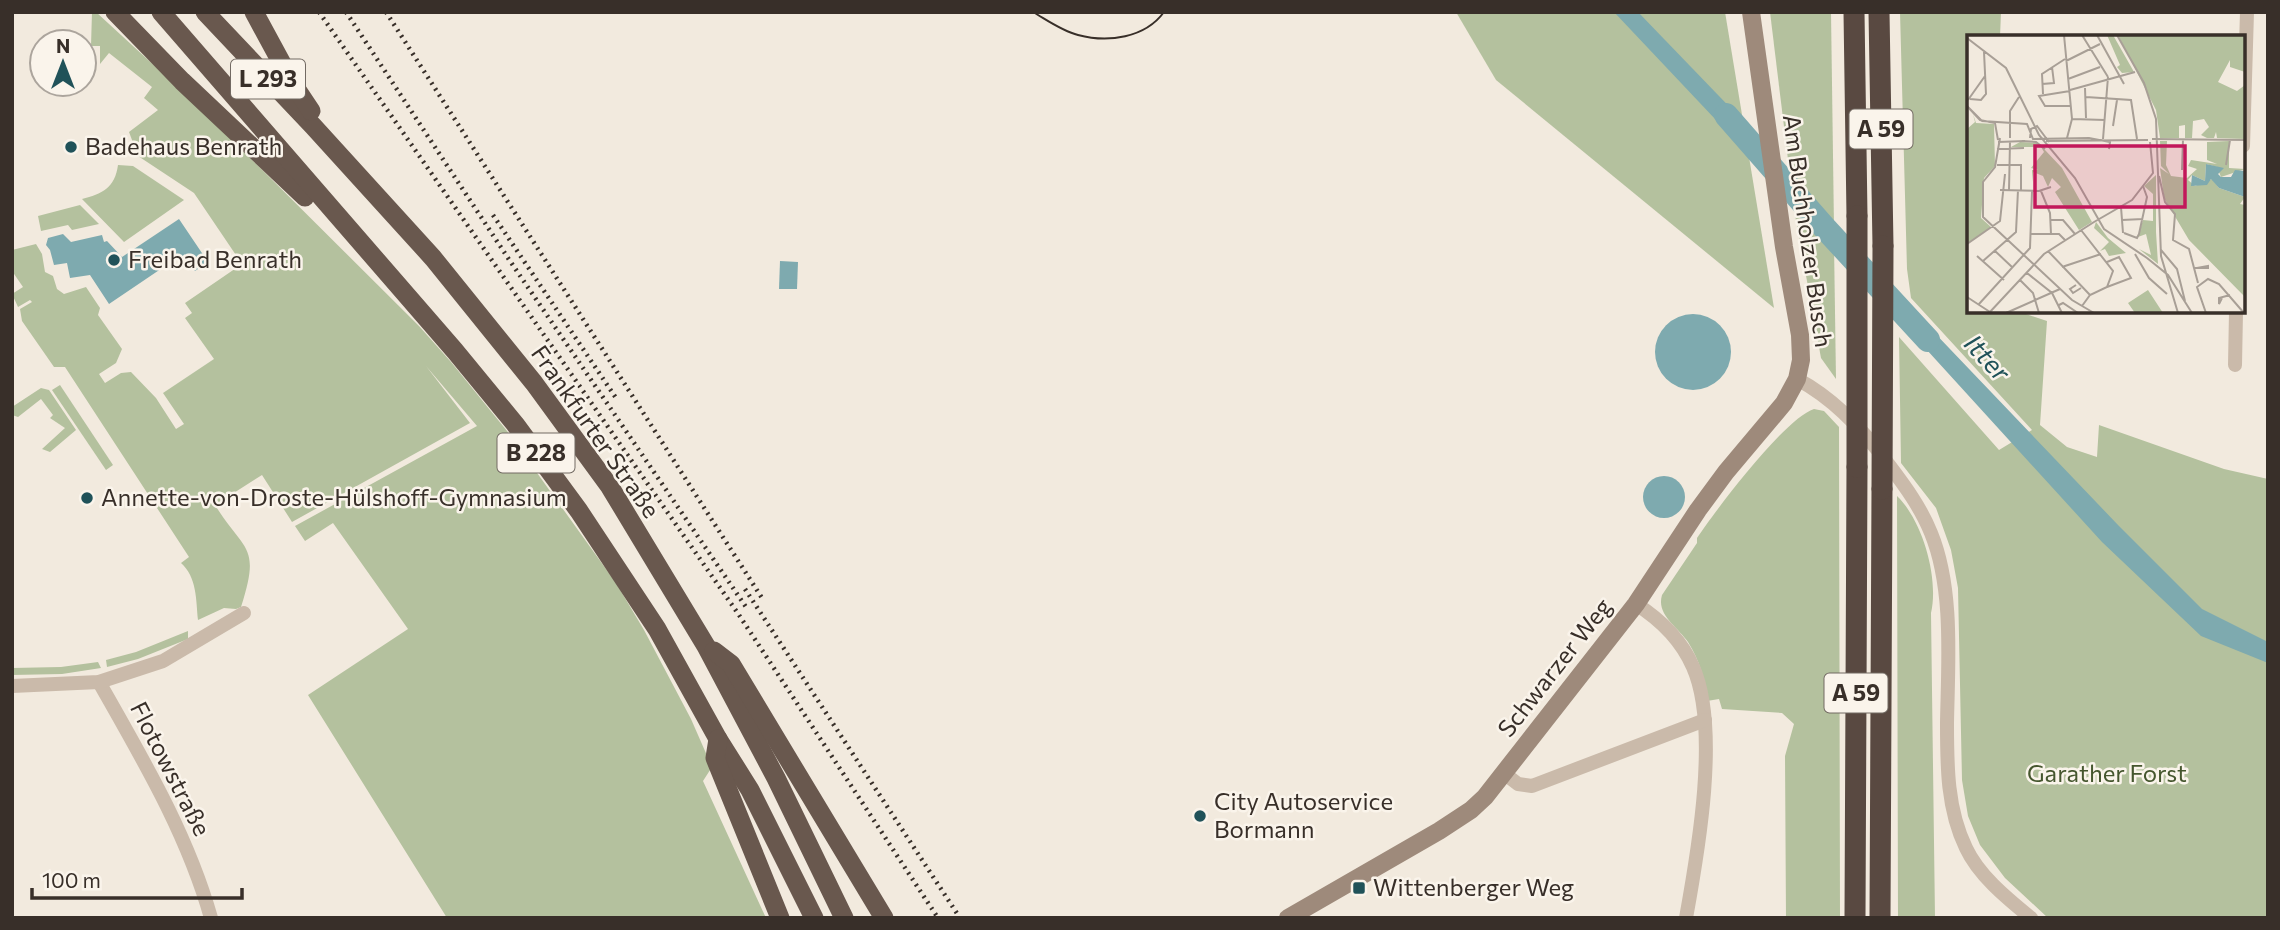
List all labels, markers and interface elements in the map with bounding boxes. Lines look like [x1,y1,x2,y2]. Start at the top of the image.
north arrow [28,28,98,98]
text: N [56,34,70,57]
inset map [1967,35,2245,313]
road number: L 293 [231,60,305,99]
road number: A 59 [1850,110,1912,148]
street label: Am Buchholzer Busch [1778,112,1839,349]
place label: Badehaus Benrath [85,131,282,160]
marker: Badehaus Benrath [63,139,79,155]
place label: Freibad Benrath [128,244,302,273]
marker: Freibad Benrath [106,252,122,268]
water label: Itter [1959,327,2018,388]
street label: Frankfurter Straße [526,339,667,523]
road number: B 228 [498,433,574,472]
place label: Annette-von-Droste-Hülshoff-Gymnasium [101,482,567,511]
marker: Annette-von-Droste-Hülshoff-Gymnasium [79,490,95,506]
street label: Schwarzer Weg [1491,592,1617,742]
road number: A 59 [1825,674,1888,712]
street label: Flotowstraße [125,696,218,840]
park label: Garather Forst [2027,758,2187,787]
place label: City Autoservice Bormann [1214,786,1393,843]
marker: City Autoservice Bormann [1192,808,1208,824]
scale bar [32,856,242,900]
text: 100 m [42,867,101,892]
place label: Wittenberger Weg [1373,872,1574,901]
marker: Wittenberger Weg [1351,880,1367,896]

